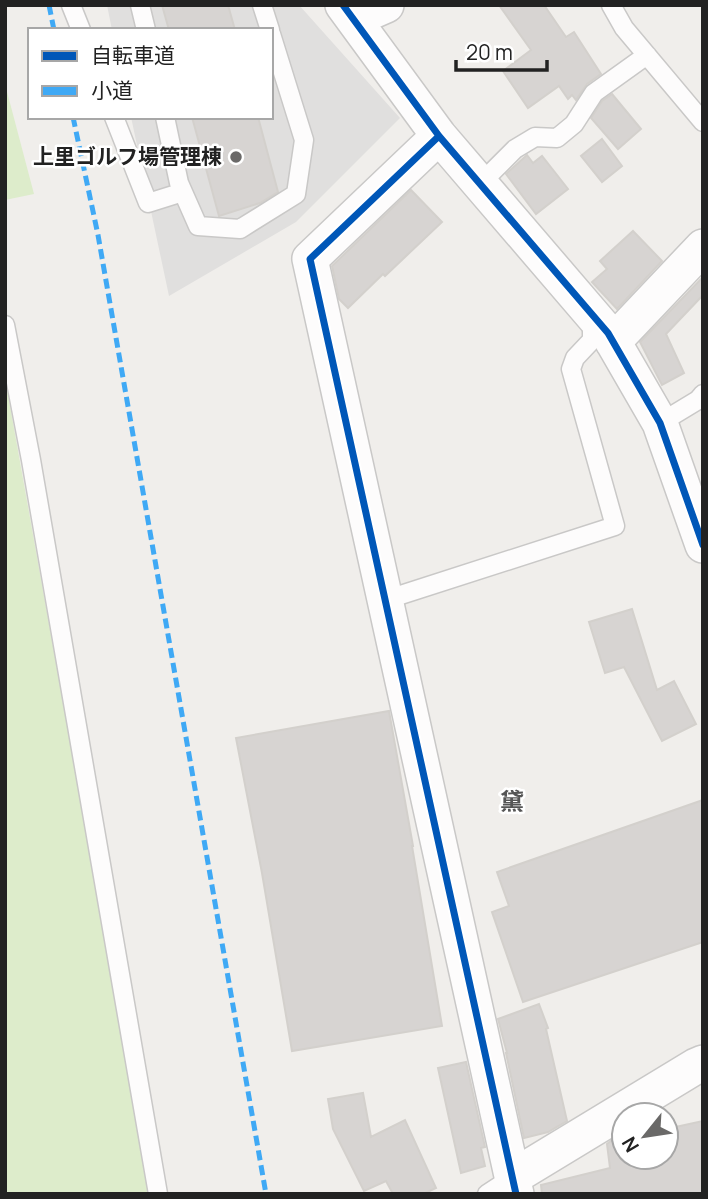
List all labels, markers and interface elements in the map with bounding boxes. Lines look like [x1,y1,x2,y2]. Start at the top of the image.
legend [28,28,273,119]
scale bar [456,28,547,72]
text: 20 m [466,38,513,66]
text: 自転車道 [91,41,175,69]
text: 小道 [91,76,133,104]
place label: 上里ゴルフ場管理棟 [33,142,222,170]
marker: 上里ゴルフ場管理棟 [228,149,244,165]
district label: 黛 [500,784,524,817]
north arrow [610,1101,680,1171]
text: N [616,1132,645,1157]

